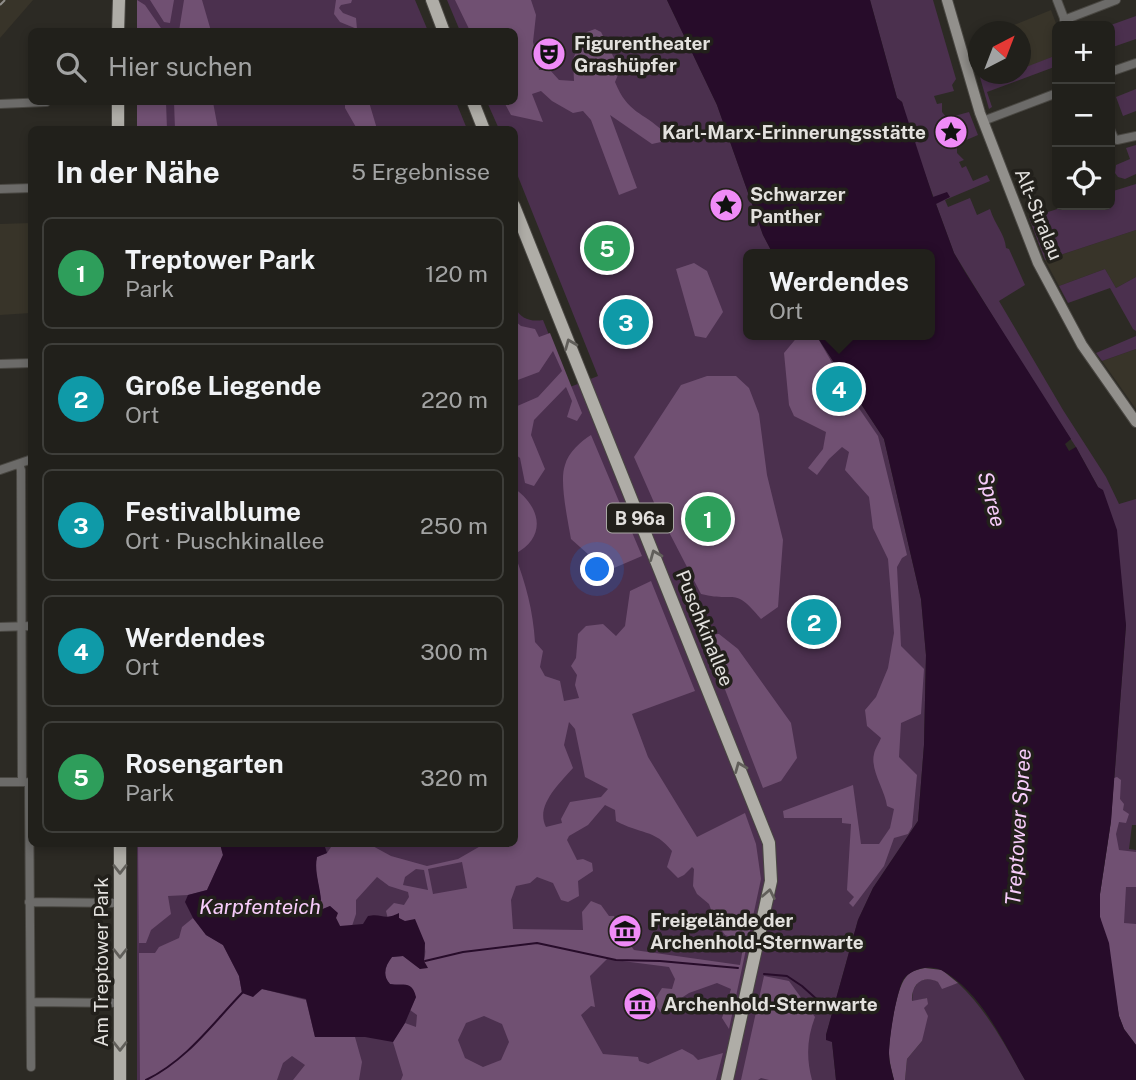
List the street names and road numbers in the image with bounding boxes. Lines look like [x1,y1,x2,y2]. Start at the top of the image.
street label: Alt-Stralau [1011,165,1067,263]
road number: B 96a [607,504,673,532]
street label: Puschkinallee [672,567,738,689]
street label: Am Treptower Park [90,877,112,1047]

